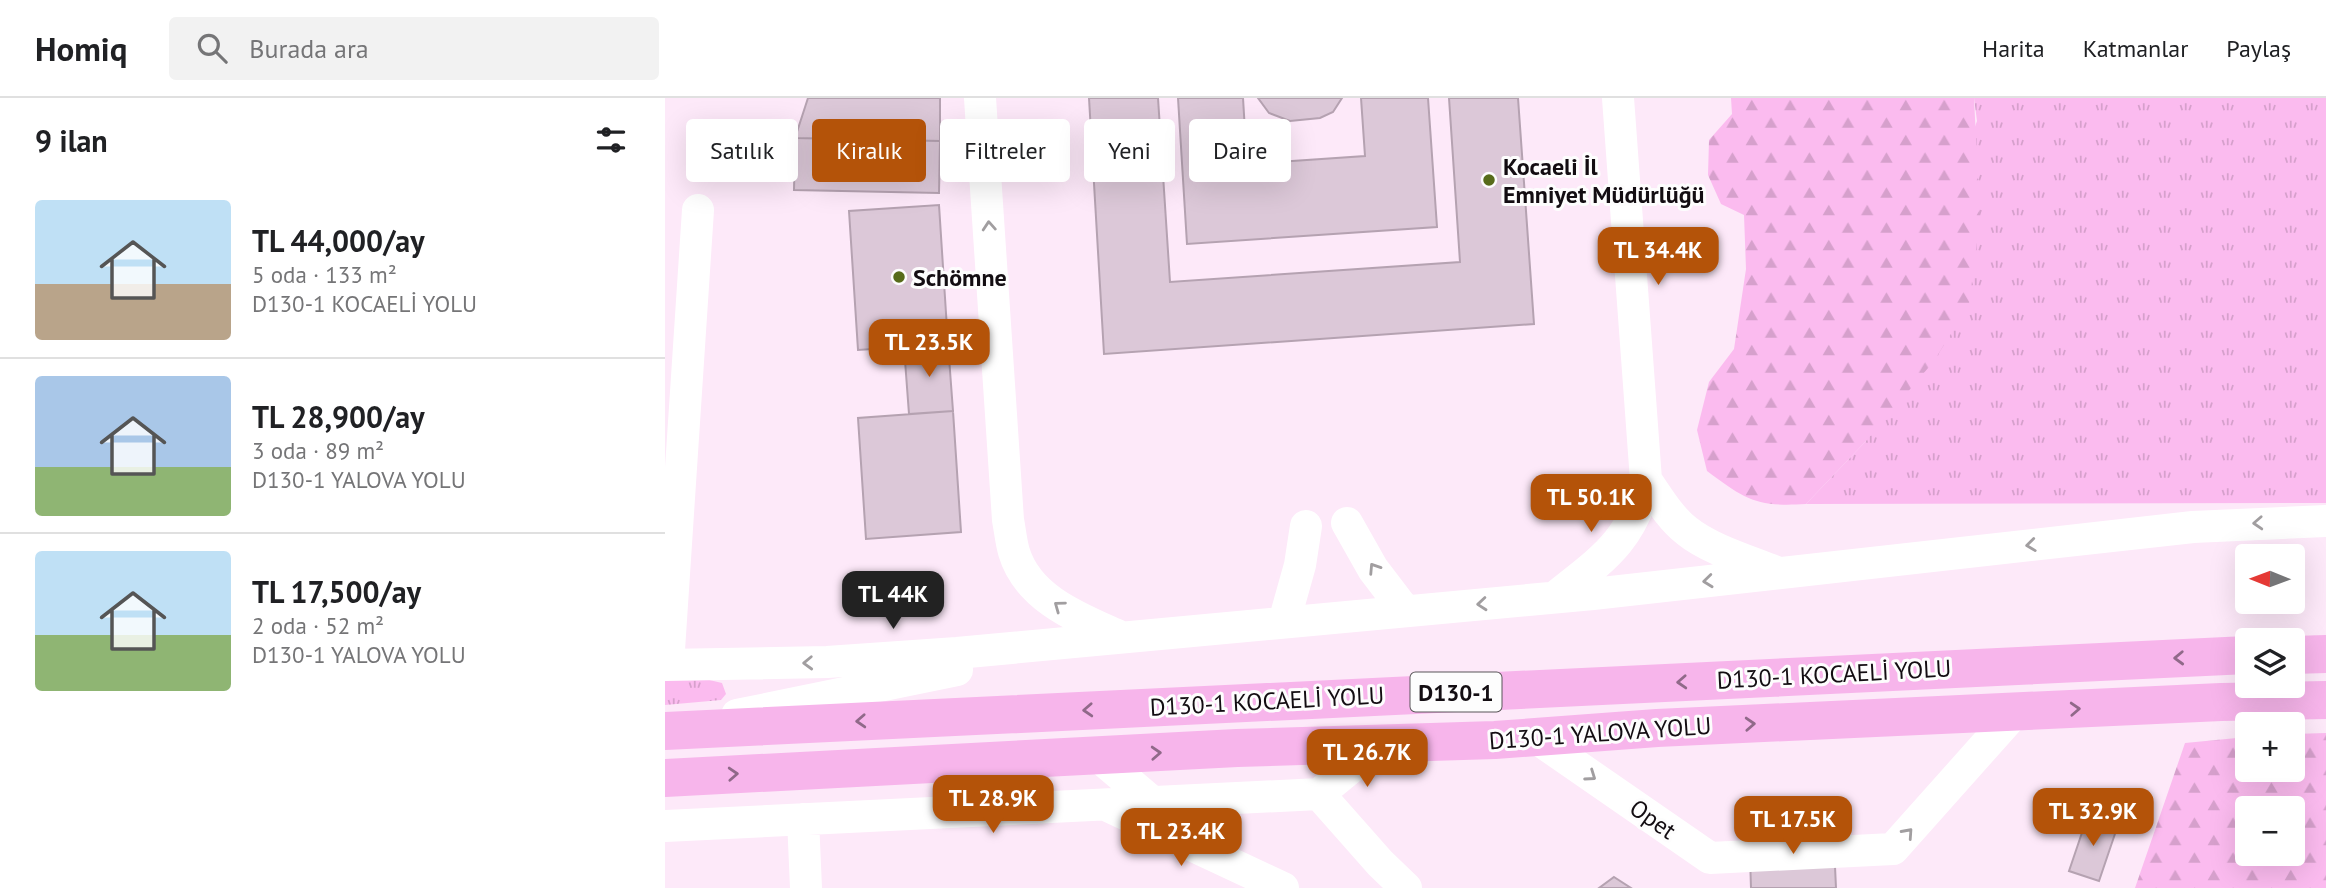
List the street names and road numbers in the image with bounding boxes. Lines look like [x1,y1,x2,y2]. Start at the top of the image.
street label: D130-1 KOCAELİ YOLU [1716,652,1952,696]
road number: D130-1 [1411,672,1501,712]
street label: D130-1 KOCAELİ YOLU [1149,679,1385,723]
street label: D130-1 YALOVA YOLU [1488,710,1712,756]
street label: Opet [1624,792,1682,846]

